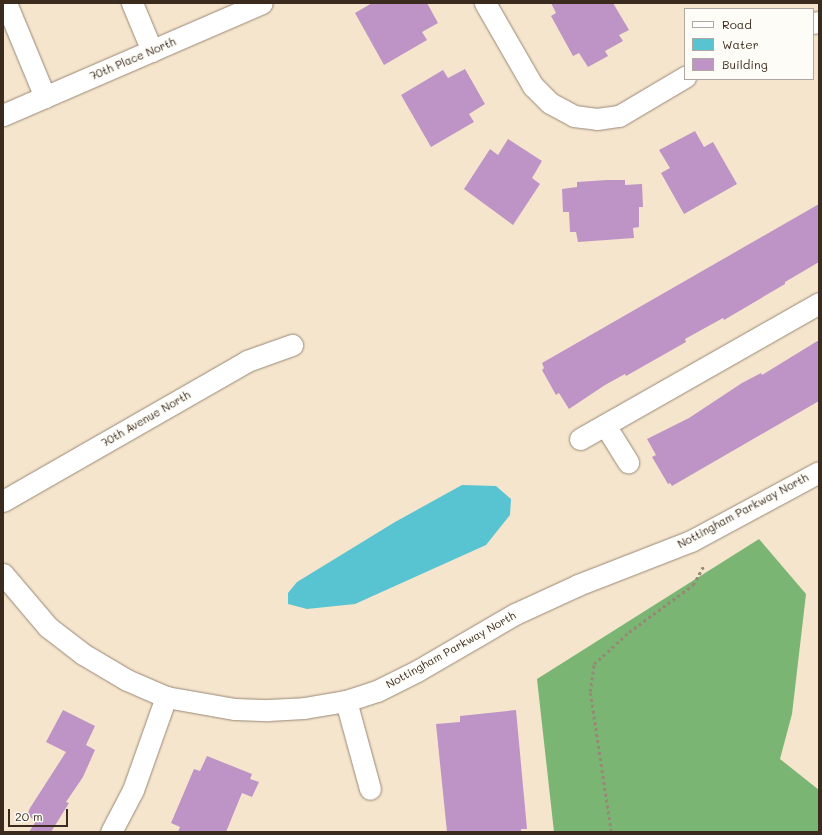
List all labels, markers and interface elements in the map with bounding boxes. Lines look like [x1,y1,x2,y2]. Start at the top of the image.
legend [684,8,814,80]
text: Road [722,16,752,32]
street label: 70th Place North [88,35,178,83]
text: Water [722,36,759,52]
text: Building [722,56,768,72]
street label: 70th Avenue North [99,388,193,450]
street label: Nottingham Parkway North [675,471,811,551]
street label: Nottingham Parkway North [384,609,518,691]
scale bar [10,801,70,827]
text: 20 m [15,808,43,824]

